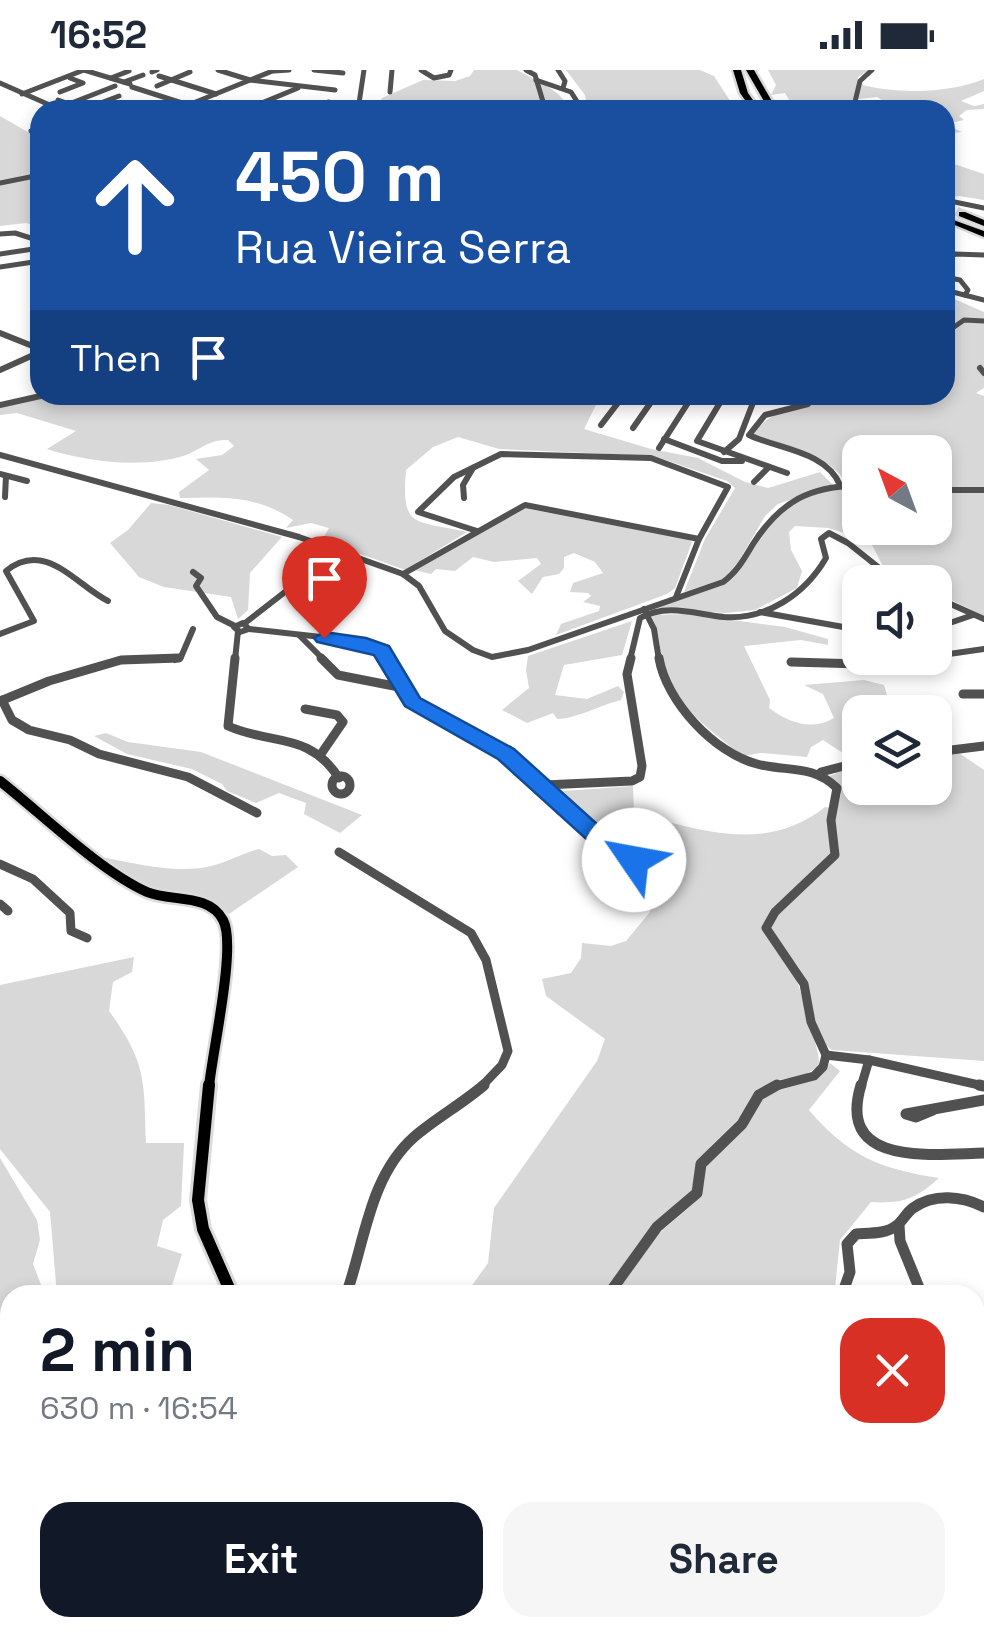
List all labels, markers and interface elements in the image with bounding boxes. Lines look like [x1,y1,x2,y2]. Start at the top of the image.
text: 16:52 [50,11,147,59]
text: 450 m [235,132,444,221]
icon: ahead [70,140,200,270]
text: Rua Vieira Serra [235,219,571,276]
icon: arrive [181,330,236,385]
text: Then [70,334,161,382]
north arrow [842,435,952,545]
map controls [842,435,952,805]
pin [282,536,367,639]
icon: arrive [297,551,352,606]
button: sound [842,565,952,675]
button: layers [842,695,952,805]
position arrow [582,808,686,912]
text: 2 min [40,1312,195,1389]
button: close [840,1318,945,1423]
text: 630 m · 16:54 [40,1388,238,1428]
button: Exit [40,1502,483,1617]
button: Share [503,1502,945,1617]

